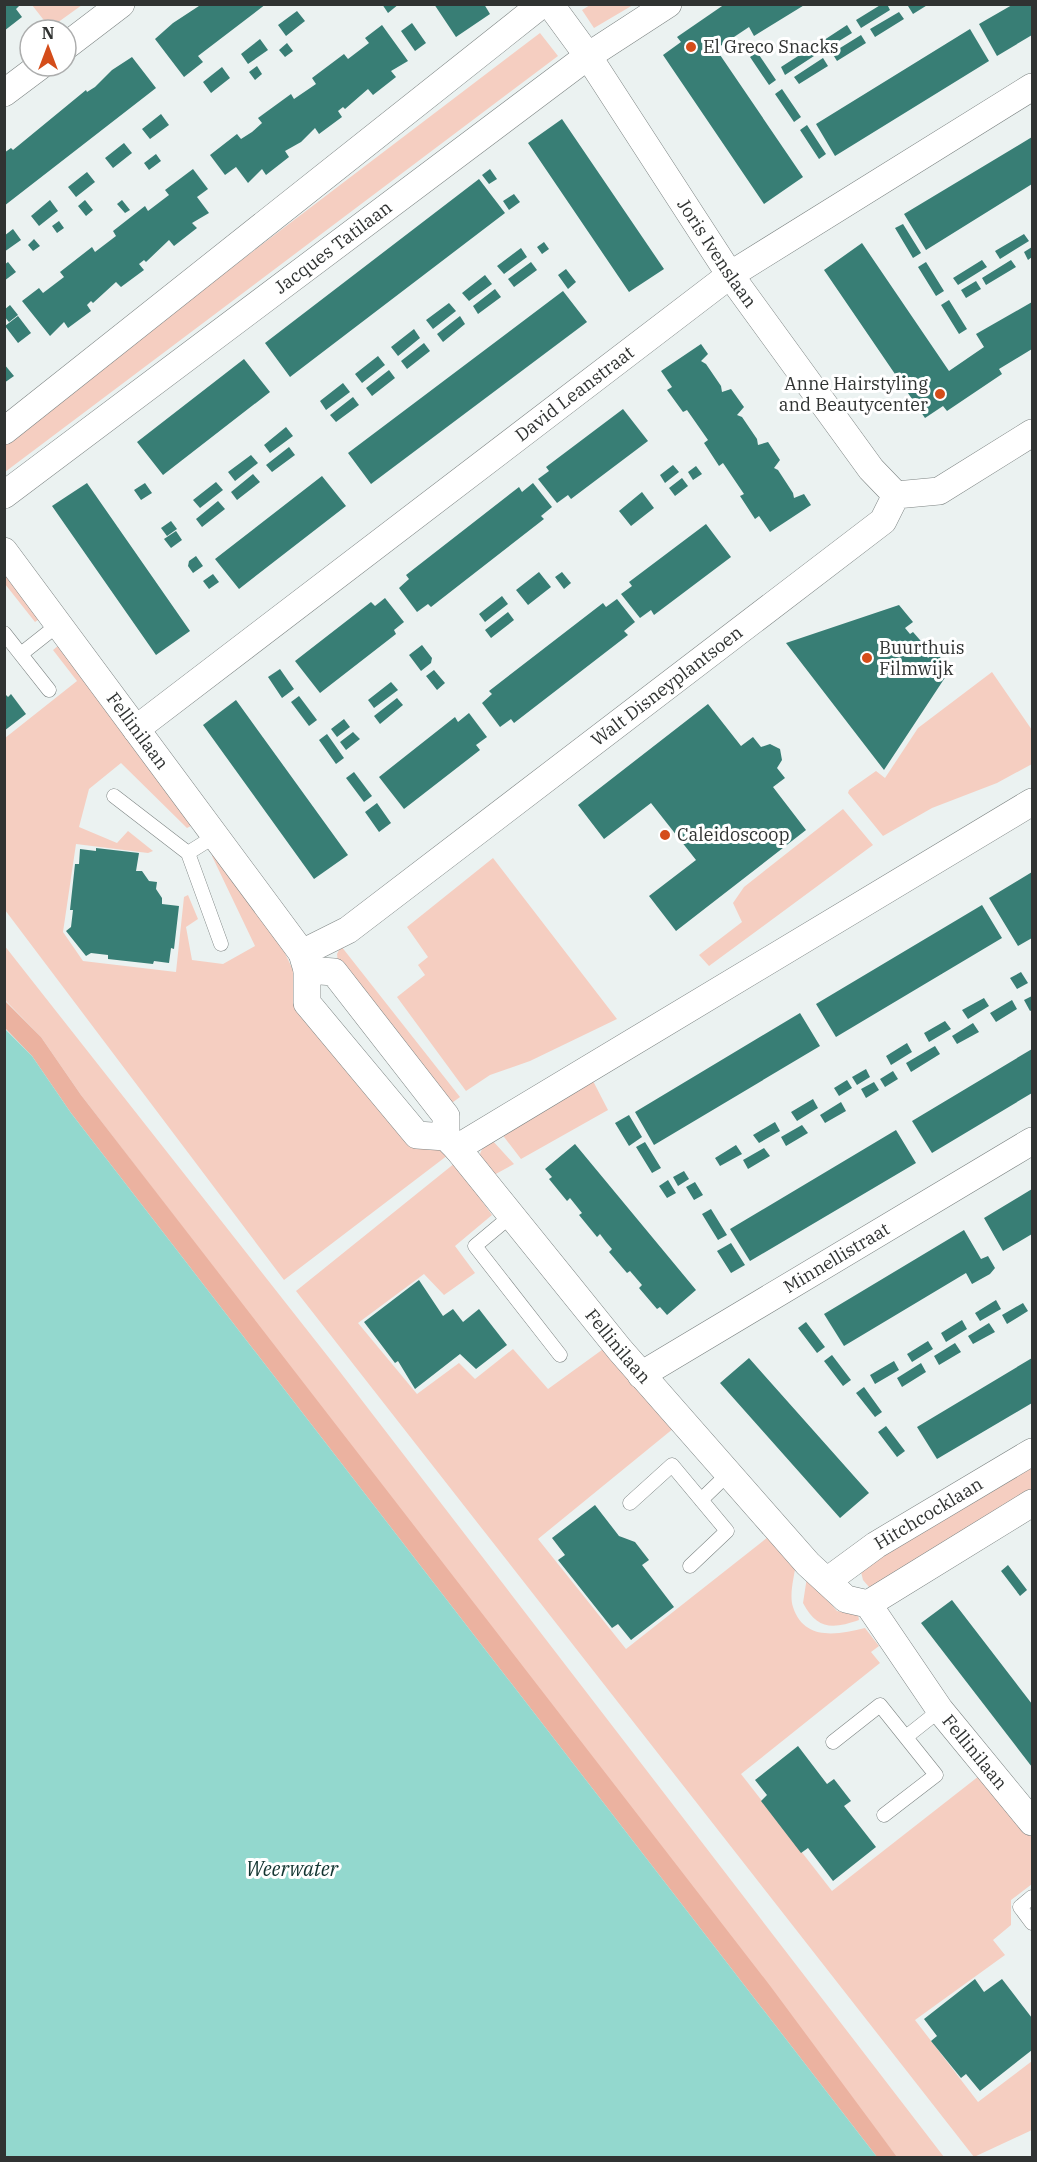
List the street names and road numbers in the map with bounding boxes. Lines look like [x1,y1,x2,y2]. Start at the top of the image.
street label: Joris Ivenslaan [672,194,762,312]
street label: Jacques Tatilaan [270,195,396,299]
street label: David Leanstraat [510,341,638,446]
street label: Walt Disneyplantsoen [586,621,747,751]
street label: Fellinilaan [102,687,174,774]
street label: Minnellistraat [779,1217,894,1298]
street label: Fellinilaan [580,1304,656,1388]
street label: Hitchcocklaan [870,1472,987,1554]
street label: Fellinilaan [937,1710,1013,1794]

